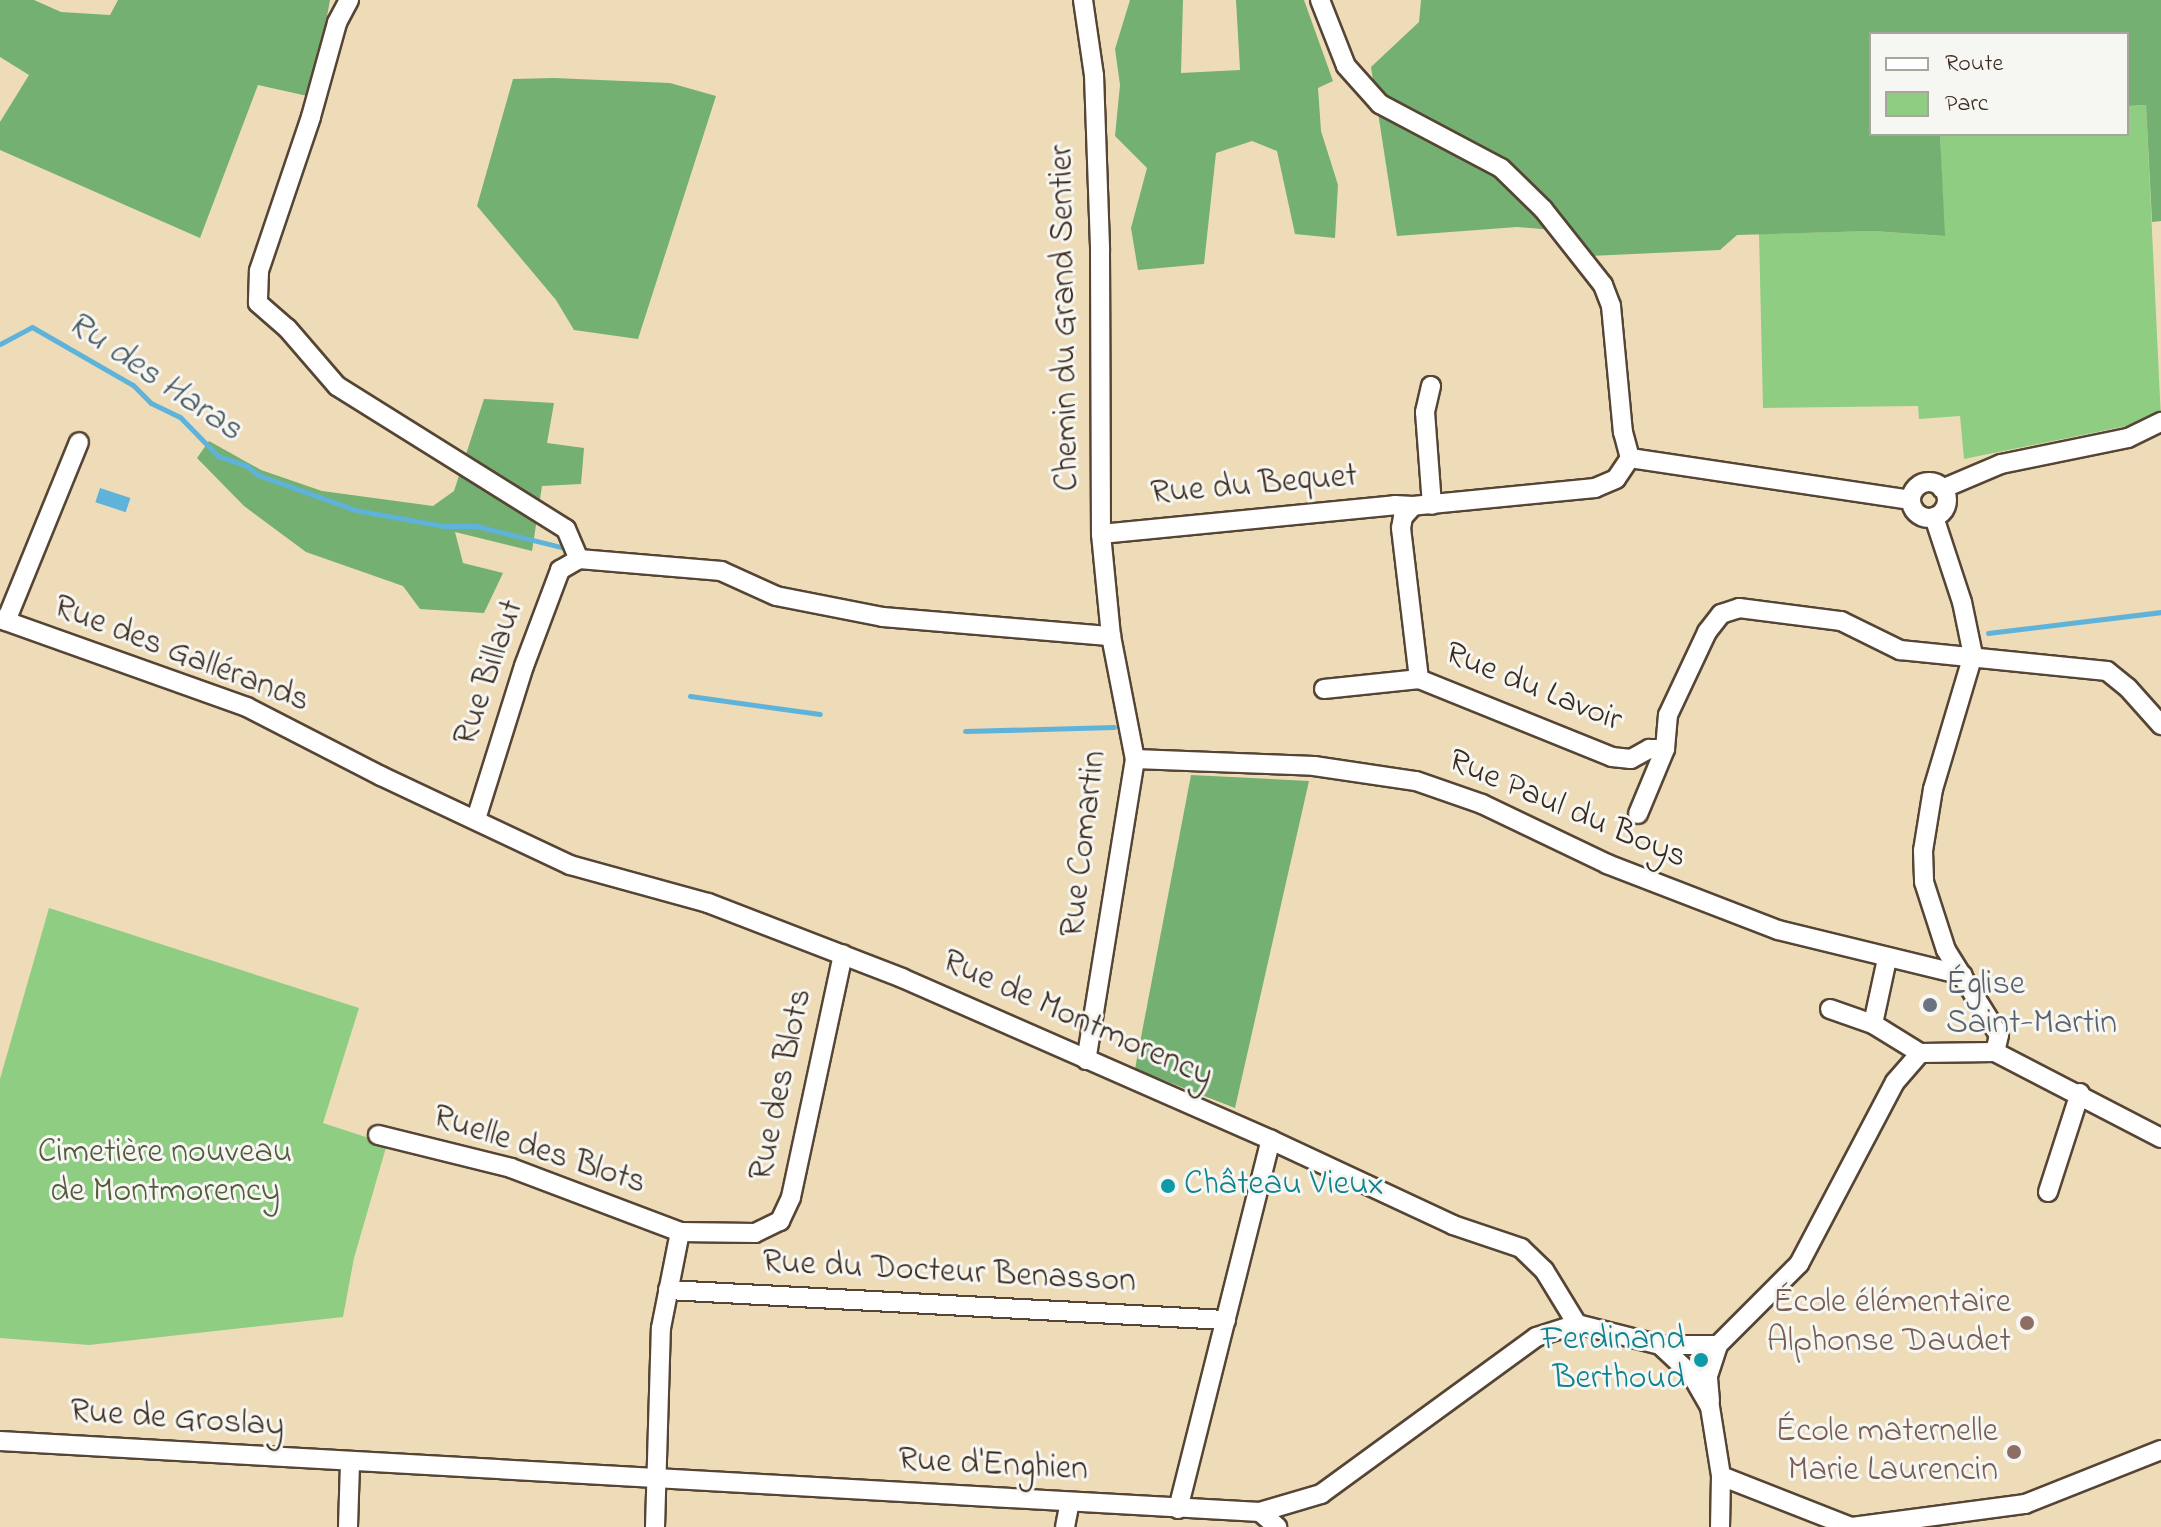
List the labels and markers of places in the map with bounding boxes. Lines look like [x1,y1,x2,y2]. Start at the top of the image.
place label: Église Saint-Martin [1946,965,2117,1044]
marker: Église Saint-Martin [1921,996,1939,1014]
place label: Château Vieux [1184,1166,1384,1206]
marker: Château Vieux [1159,1177,1177,1195]
place label: École élémentaire Alphonse Daudet [1767,1283,2011,1362]
marker: École élémentaire Alphonse Daudet [2018,1314,2036,1332]
place label: Ferdinand Berthoud [1541,1320,1685,1400]
marker: Ferdinand Berthoud [1692,1351,1710,1369]
place label: École maternelle Marie Laurencin [1776,1412,1998,1492]
marker: École maternelle Marie Laurencin [2005,1443,2023,1461]

